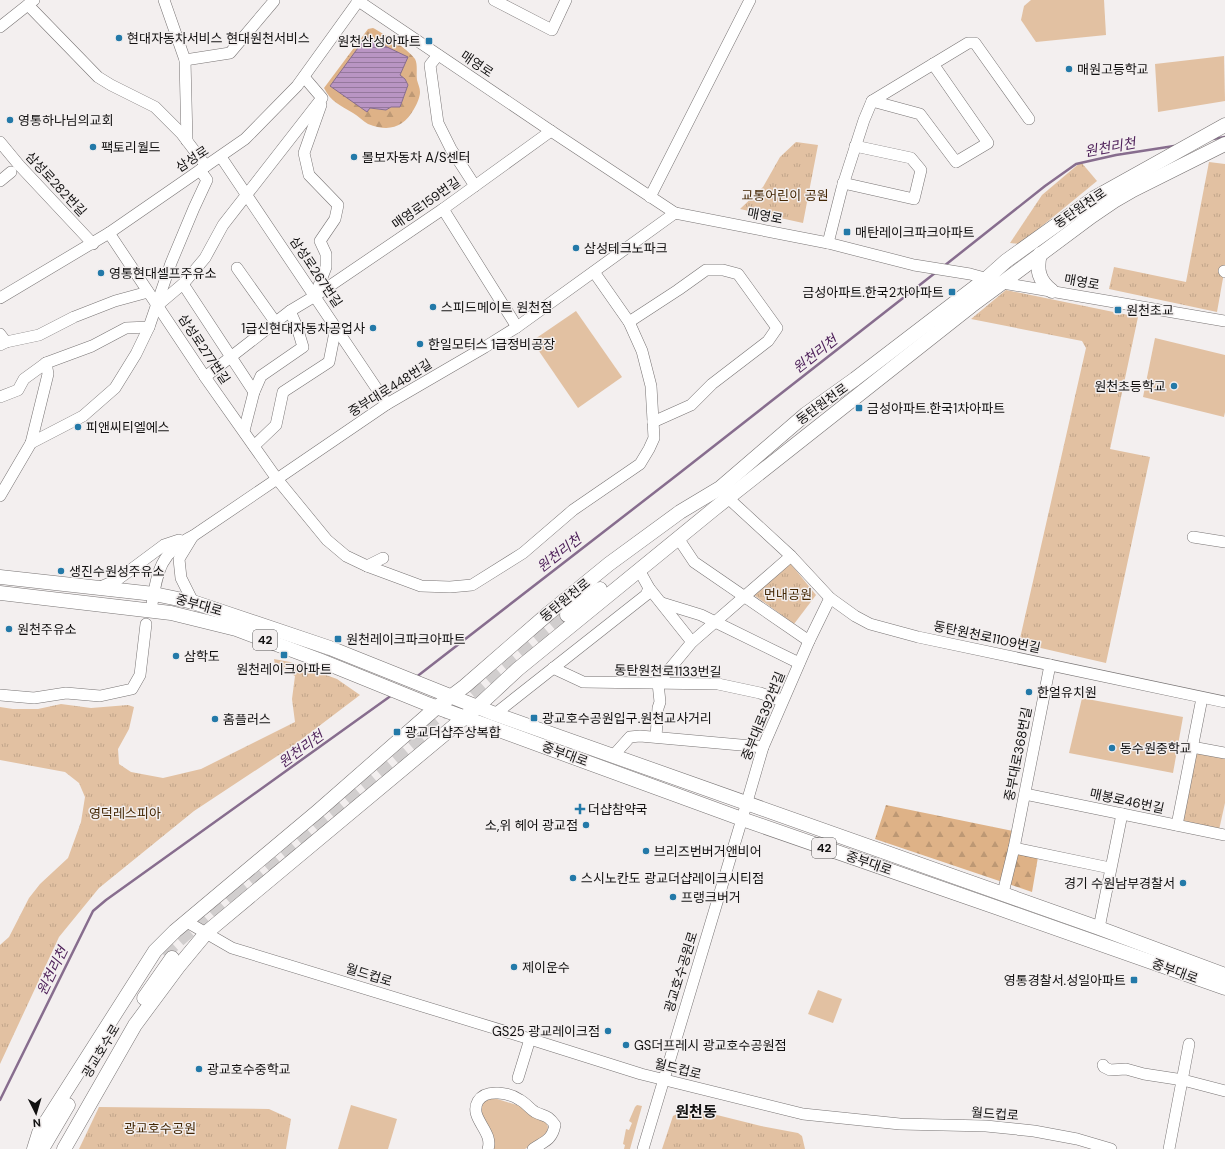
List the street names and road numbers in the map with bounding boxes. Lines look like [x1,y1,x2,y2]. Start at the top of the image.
street label: 매영로 [457,47,497,81]
street label: 삼성로 [172,142,212,176]
street label: 삼성로282번길 [22,148,90,220]
street label: 매영로159번길 [389,173,463,233]
street label: 동탄원천로 [1050,184,1110,232]
street label: 매영로 [746,204,784,228]
street label: 삼성로267번길 [286,233,346,311]
street label: 매영로 [1063,271,1101,293]
street label: 삼성로277번길 [174,311,234,387]
street label: 중부대로448번길 [345,356,435,420]
street label: 동탄원천로 [793,380,851,428]
street label: 동탄원천로 [536,575,594,625]
street label: 중부대로 [174,590,224,620]
street label: 동탄원천로1109번길 [932,617,1042,657]
road number: 42 [253,630,277,650]
street label: 동탄원천로1133번길 [614,662,722,680]
street label: 중부대로392번길 [737,669,789,763]
street label: 중부대로368번길 [1001,705,1035,803]
street label: 중부대로 [540,738,590,770]
street label: 매봉로46번길 [1088,785,1166,817]
road number: 42 [812,838,836,858]
street label: 중부대로 [844,847,894,879]
street label: 광교호수공원로 [661,929,701,1015]
street label: 중부대로 [1150,955,1200,987]
street label: 월드컵로 [344,960,394,990]
street label: 광교호수로 [78,1021,124,1081]
street label: 월드컵로 [653,1055,703,1083]
street label: 월드컵로 [971,1104,1019,1124]

